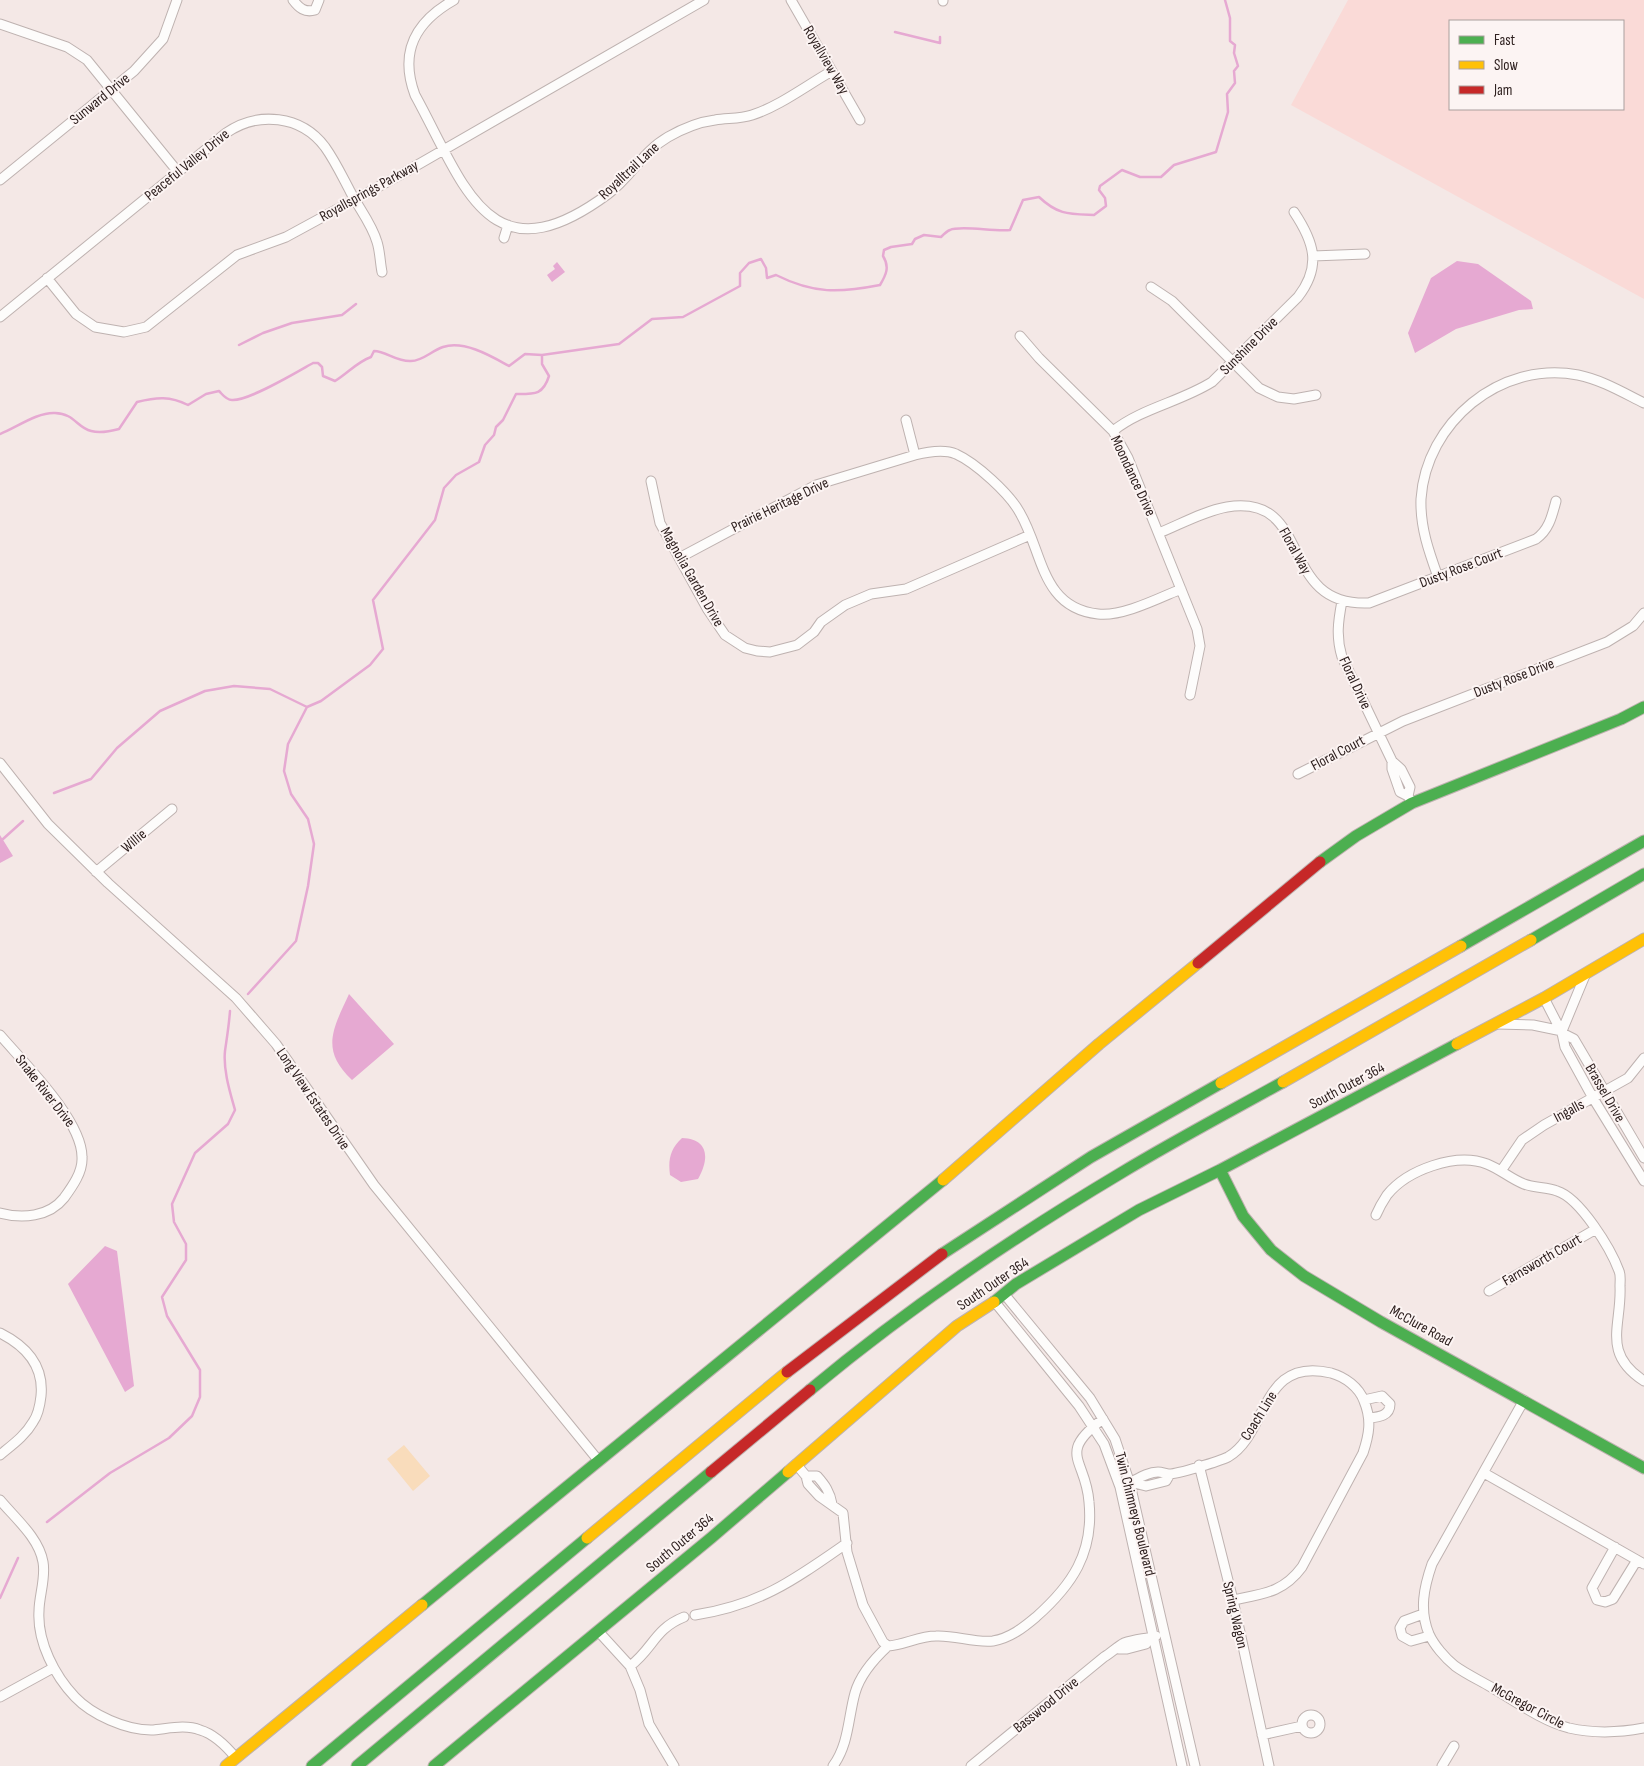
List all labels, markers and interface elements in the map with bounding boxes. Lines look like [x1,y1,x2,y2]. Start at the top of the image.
legend [1449,20,1624,110]
street label: Royallview Way [799,22,853,98]
text: Fast [1494,31,1516,50]
text: Slow [1494,56,1518,75]
street label: Sunward Drive [66,69,134,129]
text: Jam [1493,81,1512,100]
street label: Peaceful Valley Drive [141,125,233,205]
street label: Royalltrail Lane [595,138,663,204]
street label: Royallsprings Parkway [316,156,422,226]
street label: Sunshine Drive [1216,313,1282,379]
street label: Moondance Drive [1106,433,1160,519]
street label: Prairie Heritage Drive [728,473,832,537]
street label: Magnolia Garden Drive [656,524,728,630]
street label: Floral Way [1274,524,1316,578]
street label: Dusty Rose Court [1417,543,1506,593]
street label: Floral Drive [1335,654,1375,712]
street label: Dusty Rose Drive [1471,654,1557,702]
street label: Floral Court [1308,731,1369,775]
street label: Willie [117,825,151,857]
street label: Long View Estates Drive [272,1044,354,1154]
street label: Snake River Drive [11,1051,79,1131]
street label: South Outer 364 [1306,1058,1388,1114]
street label: Brassel Drive [1581,1060,1629,1126]
street label: Ingalls [1550,1095,1588,1127]
street label: Farnsworth Court [1499,1229,1585,1290]
street label: South Outer 364 [953,1253,1033,1315]
street label: McClure Road [1386,1301,1456,1351]
street label: Coach Line [1236,1388,1282,1444]
street label: Twin Chimneys Boulevard [1110,1450,1160,1578]
street label: South Outer 364 [642,1509,718,1577]
street label: Spring Wagon [1218,1580,1252,1650]
street label: Basswood Drive [1009,1673,1083,1737]
street label: McGregor Circle [1488,1679,1568,1733]

